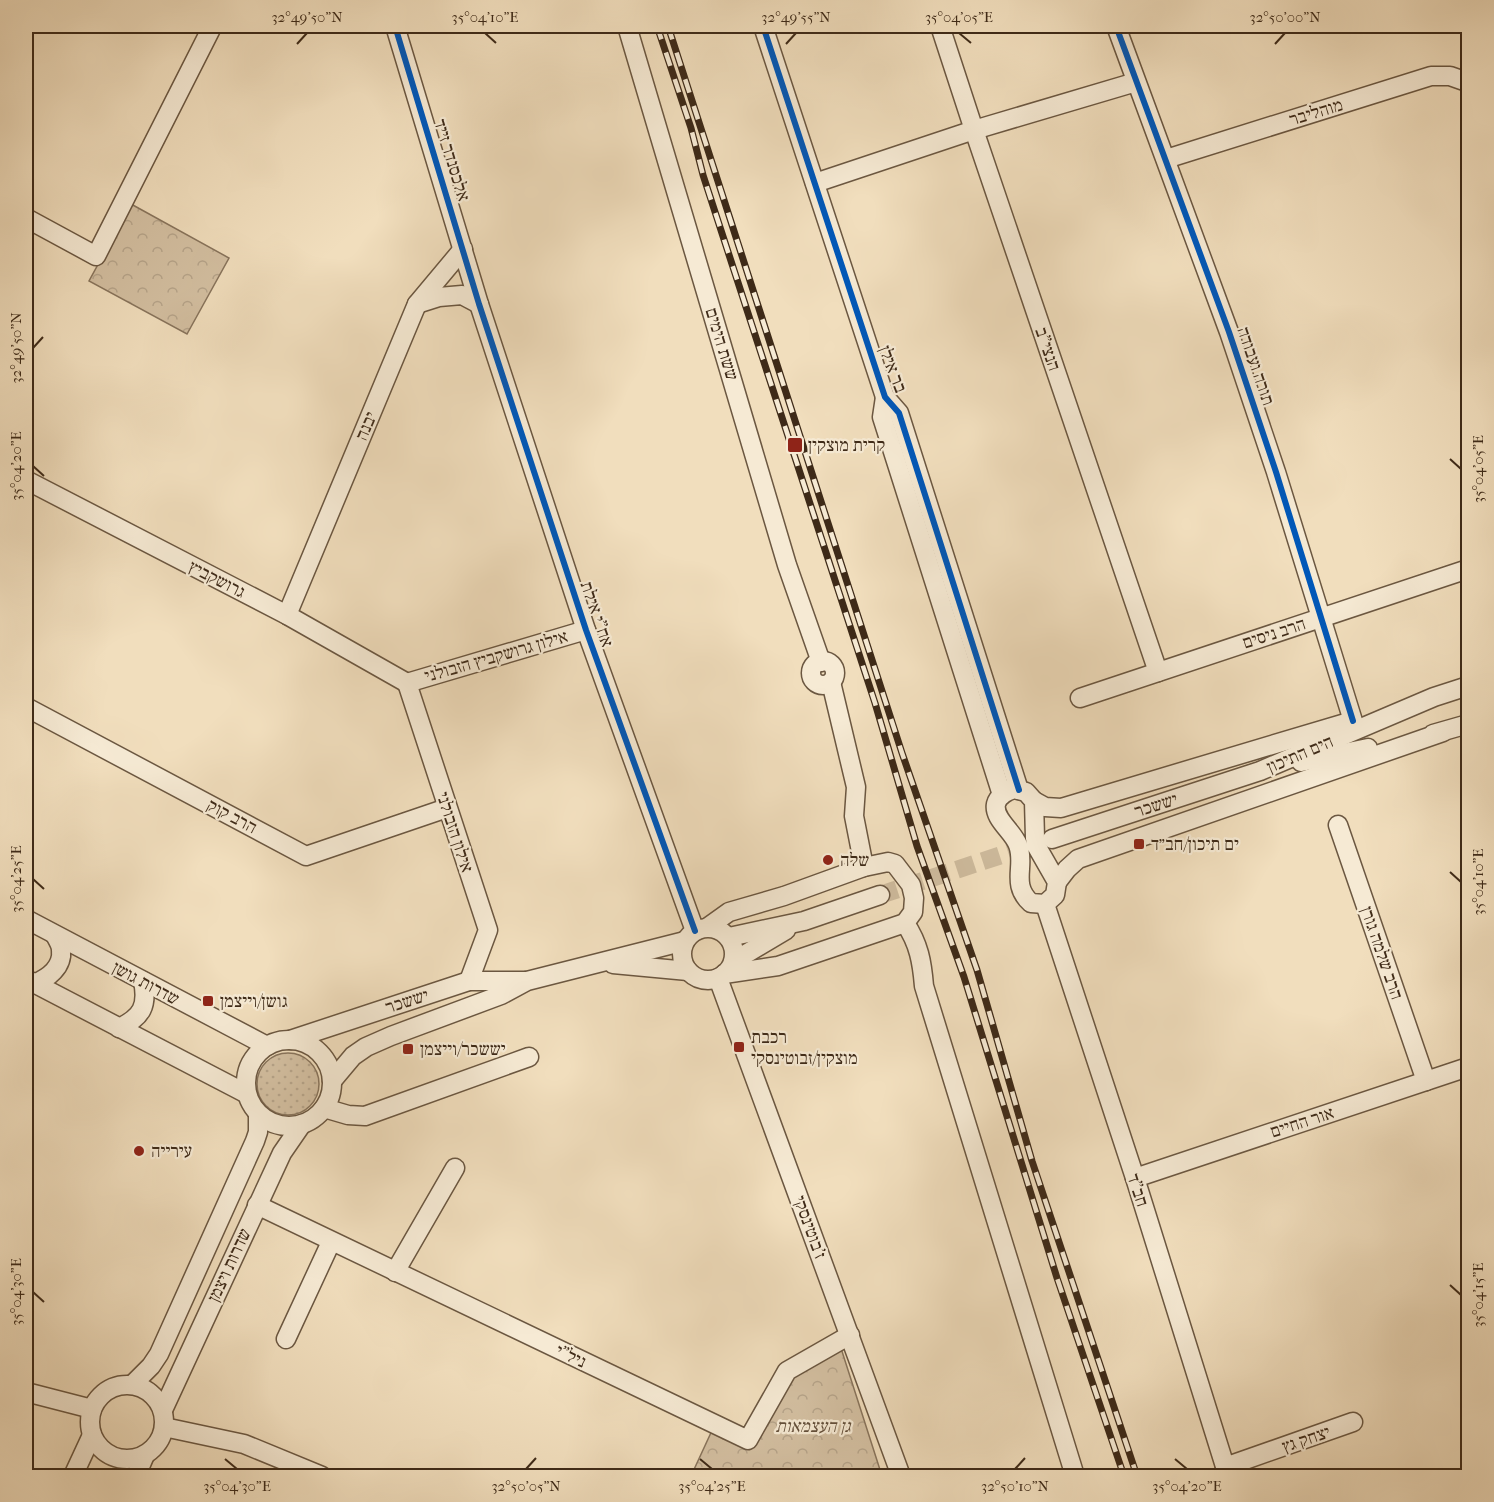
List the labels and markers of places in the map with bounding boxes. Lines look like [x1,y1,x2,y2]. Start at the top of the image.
place label: קרית מוצקין [808,435,885,456]
marker: קרית מוצקין [786,436,804,454]
place label: ים תיכון/חב״ד [1151,834,1239,855]
marker: ים תיכון/חב״ד [1132,837,1146,851]
place label: שלה [840,850,869,871]
marker: שלה [821,853,835,867]
place label: גושן/וייצמן [220,991,288,1012]
marker: גושן/וייצמן [201,994,215,1008]
place label: רכבת מוצקין/זבוטינסקי [751,1027,858,1069]
place label: יששכר/וייצמן [420,1039,506,1060]
marker: רכבת מוצקין/זבוטינסקי [732,1040,746,1054]
marker: יששכר/וייצמן [401,1042,415,1056]
place label: עירייה [151,1141,192,1162]
marker: עירייה [132,1144,146,1158]

